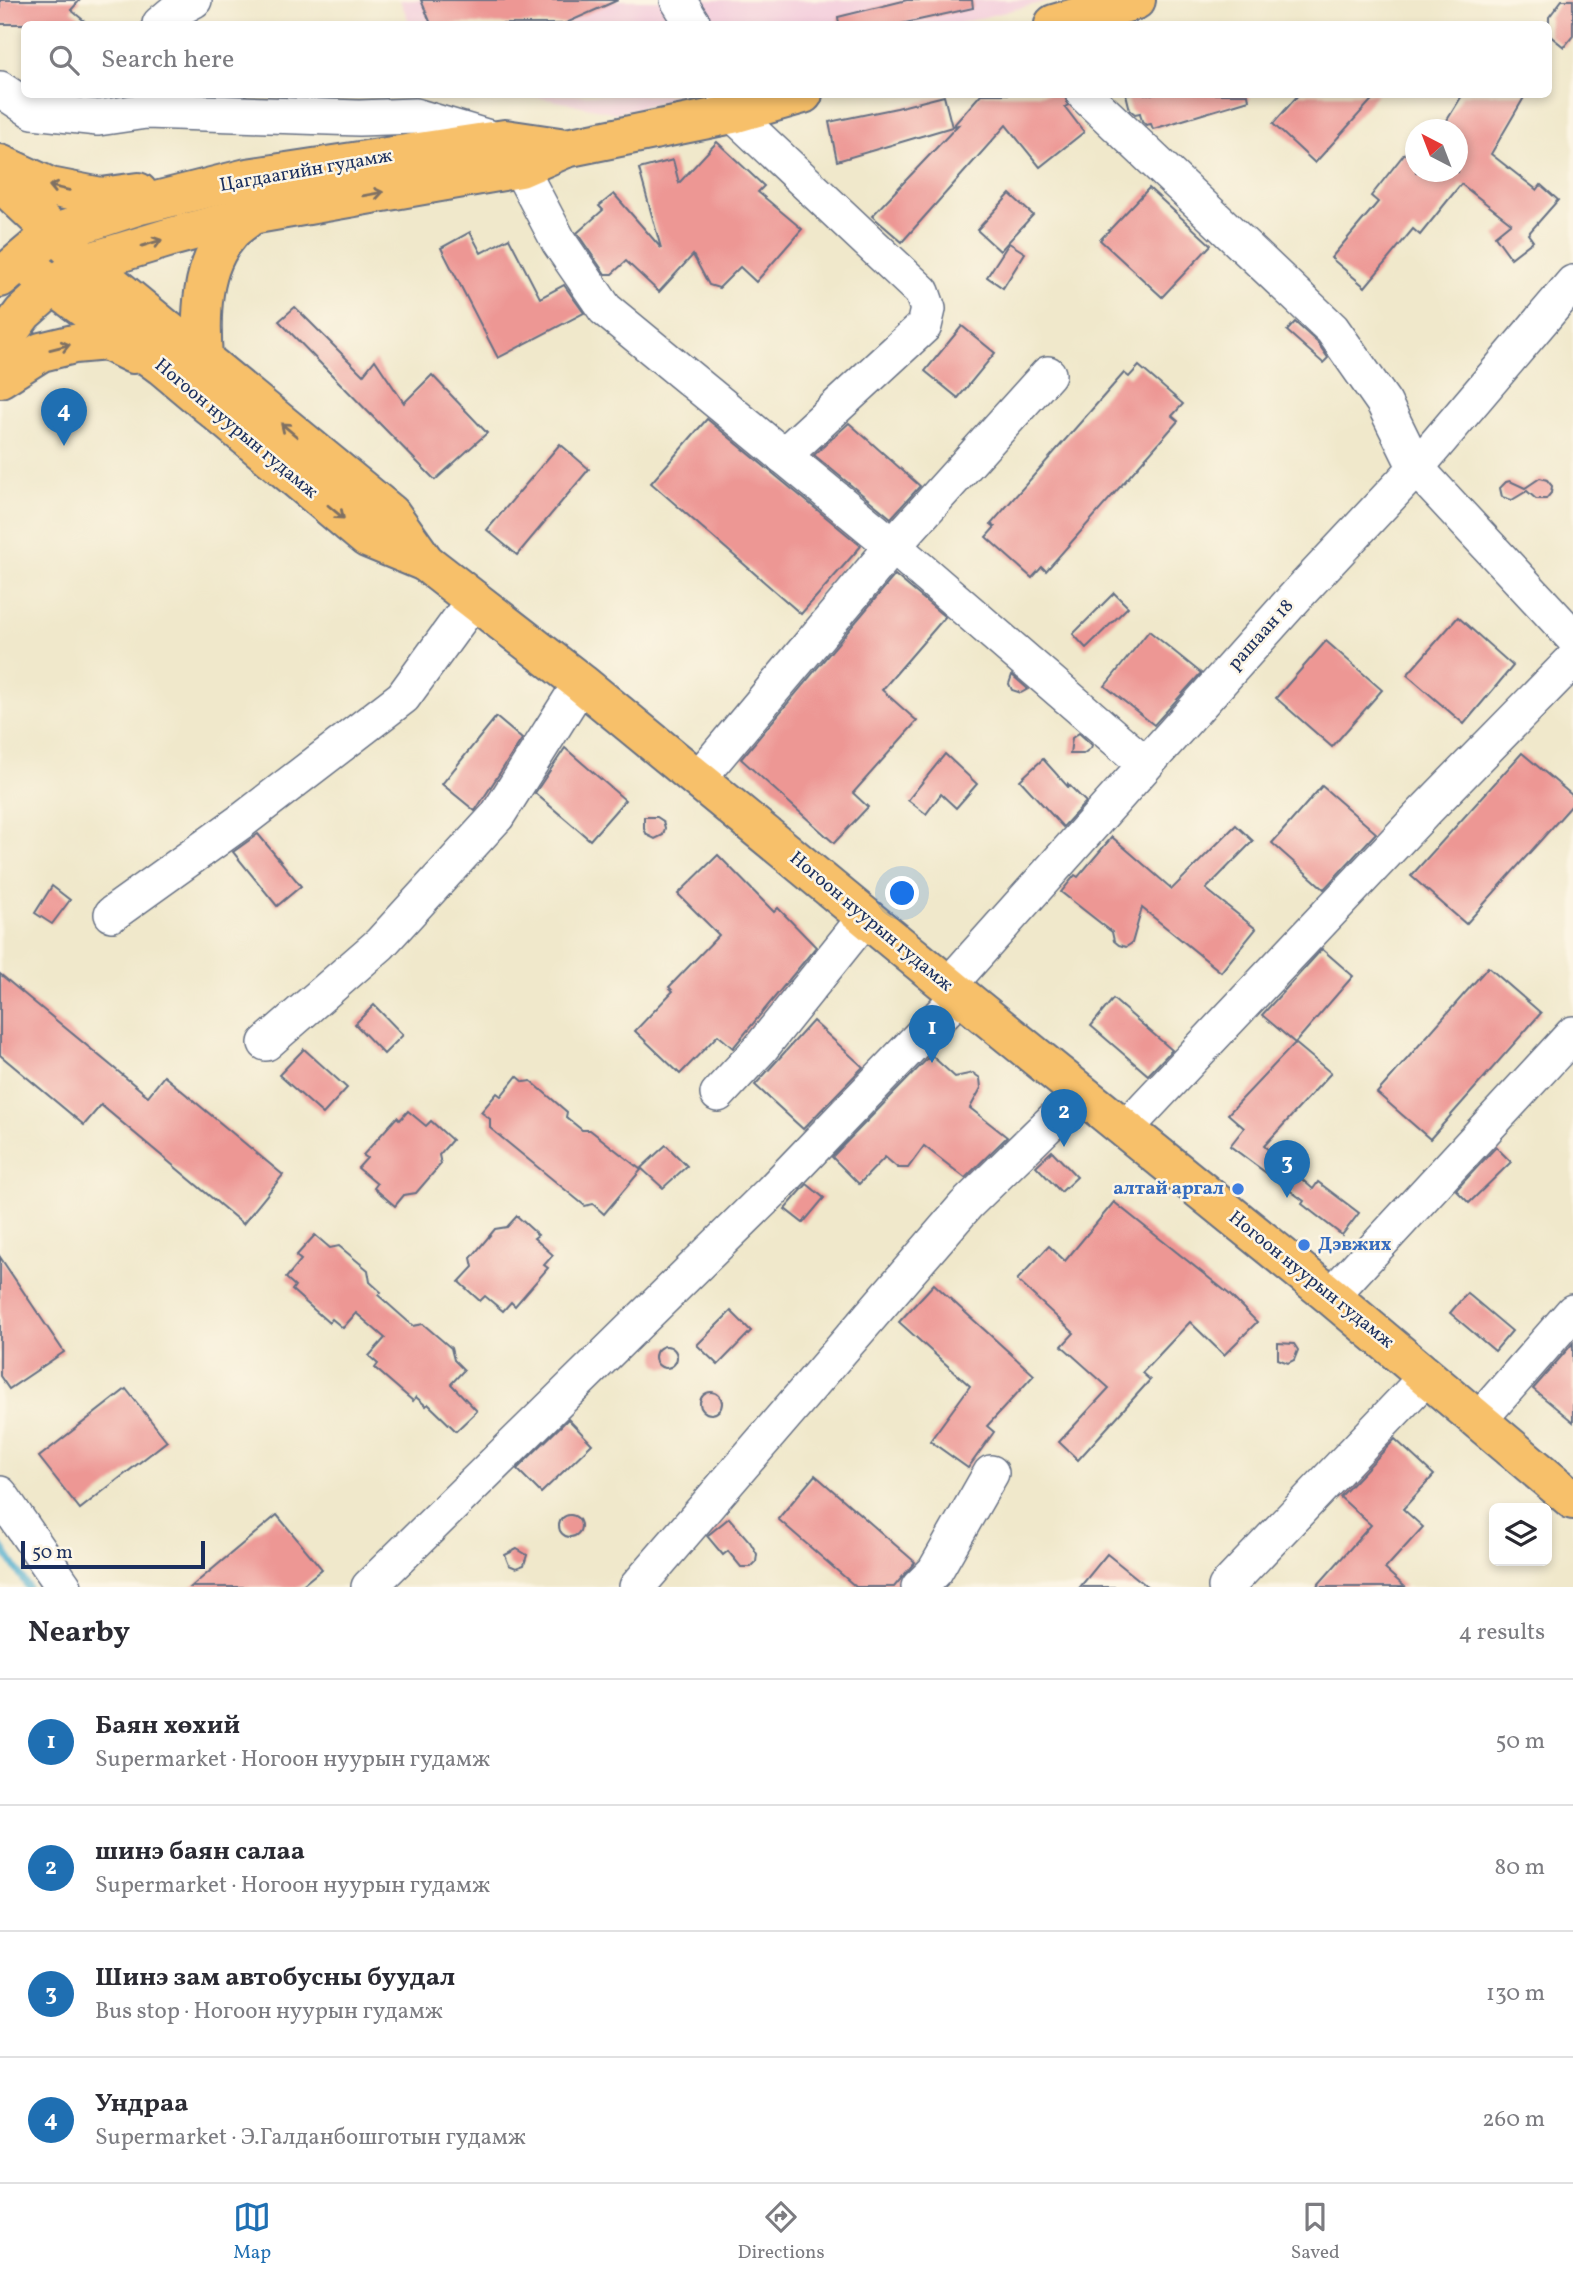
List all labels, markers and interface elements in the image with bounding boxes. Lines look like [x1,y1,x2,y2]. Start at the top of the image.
search box [21,21,1552,98]
icon: search [45,41,83,79]
text: Search here [101,42,234,78]
north arrow [1405,119,1468,182]
street label: Цагдаагийн гудамж [218,143,394,199]
one-way arrow [48,181,71,194]
one-way arrow [361,187,384,200]
one-way arrow [140,236,162,248]
one-way arrow [48,340,71,353]
street label: Ногоон нуурын гудамж [149,353,323,505]
pin: 4 [41,388,87,446]
one-way arrow [281,422,299,438]
one-way arrow [326,504,344,520]
street label: рашаан 18 [1222,594,1300,676]
street label: Ногоон нуурын гудамж [784,846,958,998]
your location [885,876,919,910]
pin: 1 [909,1005,955,1063]
pin: 2 [1041,1089,1087,1147]
pin: 3 [1264,1140,1310,1198]
place label: алтай аргал [1113,1176,1224,1202]
marker: алтай аргал [1230,1181,1246,1197]
street label: Ногоон нуурын гудамж [1223,1205,1399,1355]
place label: Дэвжих [1318,1232,1392,1258]
marker: Дэвжих [1296,1237,1312,1253]
map controls [1489,1503,1552,1566]
button: layers [1489,1503,1552,1566]
scale bar [21,1538,205,1570]
text: 50 m [32,1540,73,1566]
text: Nearby [28,1612,130,1654]
text: 4 results [1459,1617,1545,1649]
text: Баян хөхий [95,1708,240,1744]
text: 1 [46,1726,56,1758]
text: 50 m [1496,1726,1545,1758]
text: Supermarket · Ногоон нуурын гудамж [95,1744,490,1776]
text: шинэ баян салаа [95,1834,305,1870]
text: 2 [45,1852,57,1884]
text: 80 m [1495,1852,1545,1884]
text: Supermarket · Ногоон нуурын гудамж [95,1870,490,1902]
text: Шинэ зам автобусны буудал [95,1960,455,1996]
text: 3 [45,1978,57,2010]
text: 130 m [1486,1978,1545,2010]
text: Bus stop · Ногоон нуурын гудамж [95,1996,443,2028]
text: Ундраа [95,2086,188,2122]
text: 4 [44,2104,58,2136]
text: 260 m [1482,2104,1545,2136]
text: Supermarket · Э.Галданбошготын гудамж [95,2122,526,2154]
tab: Map [233,2198,271,2266]
tab: Directions [738,2198,825,2266]
tab: Saved [1291,2198,1340,2266]

